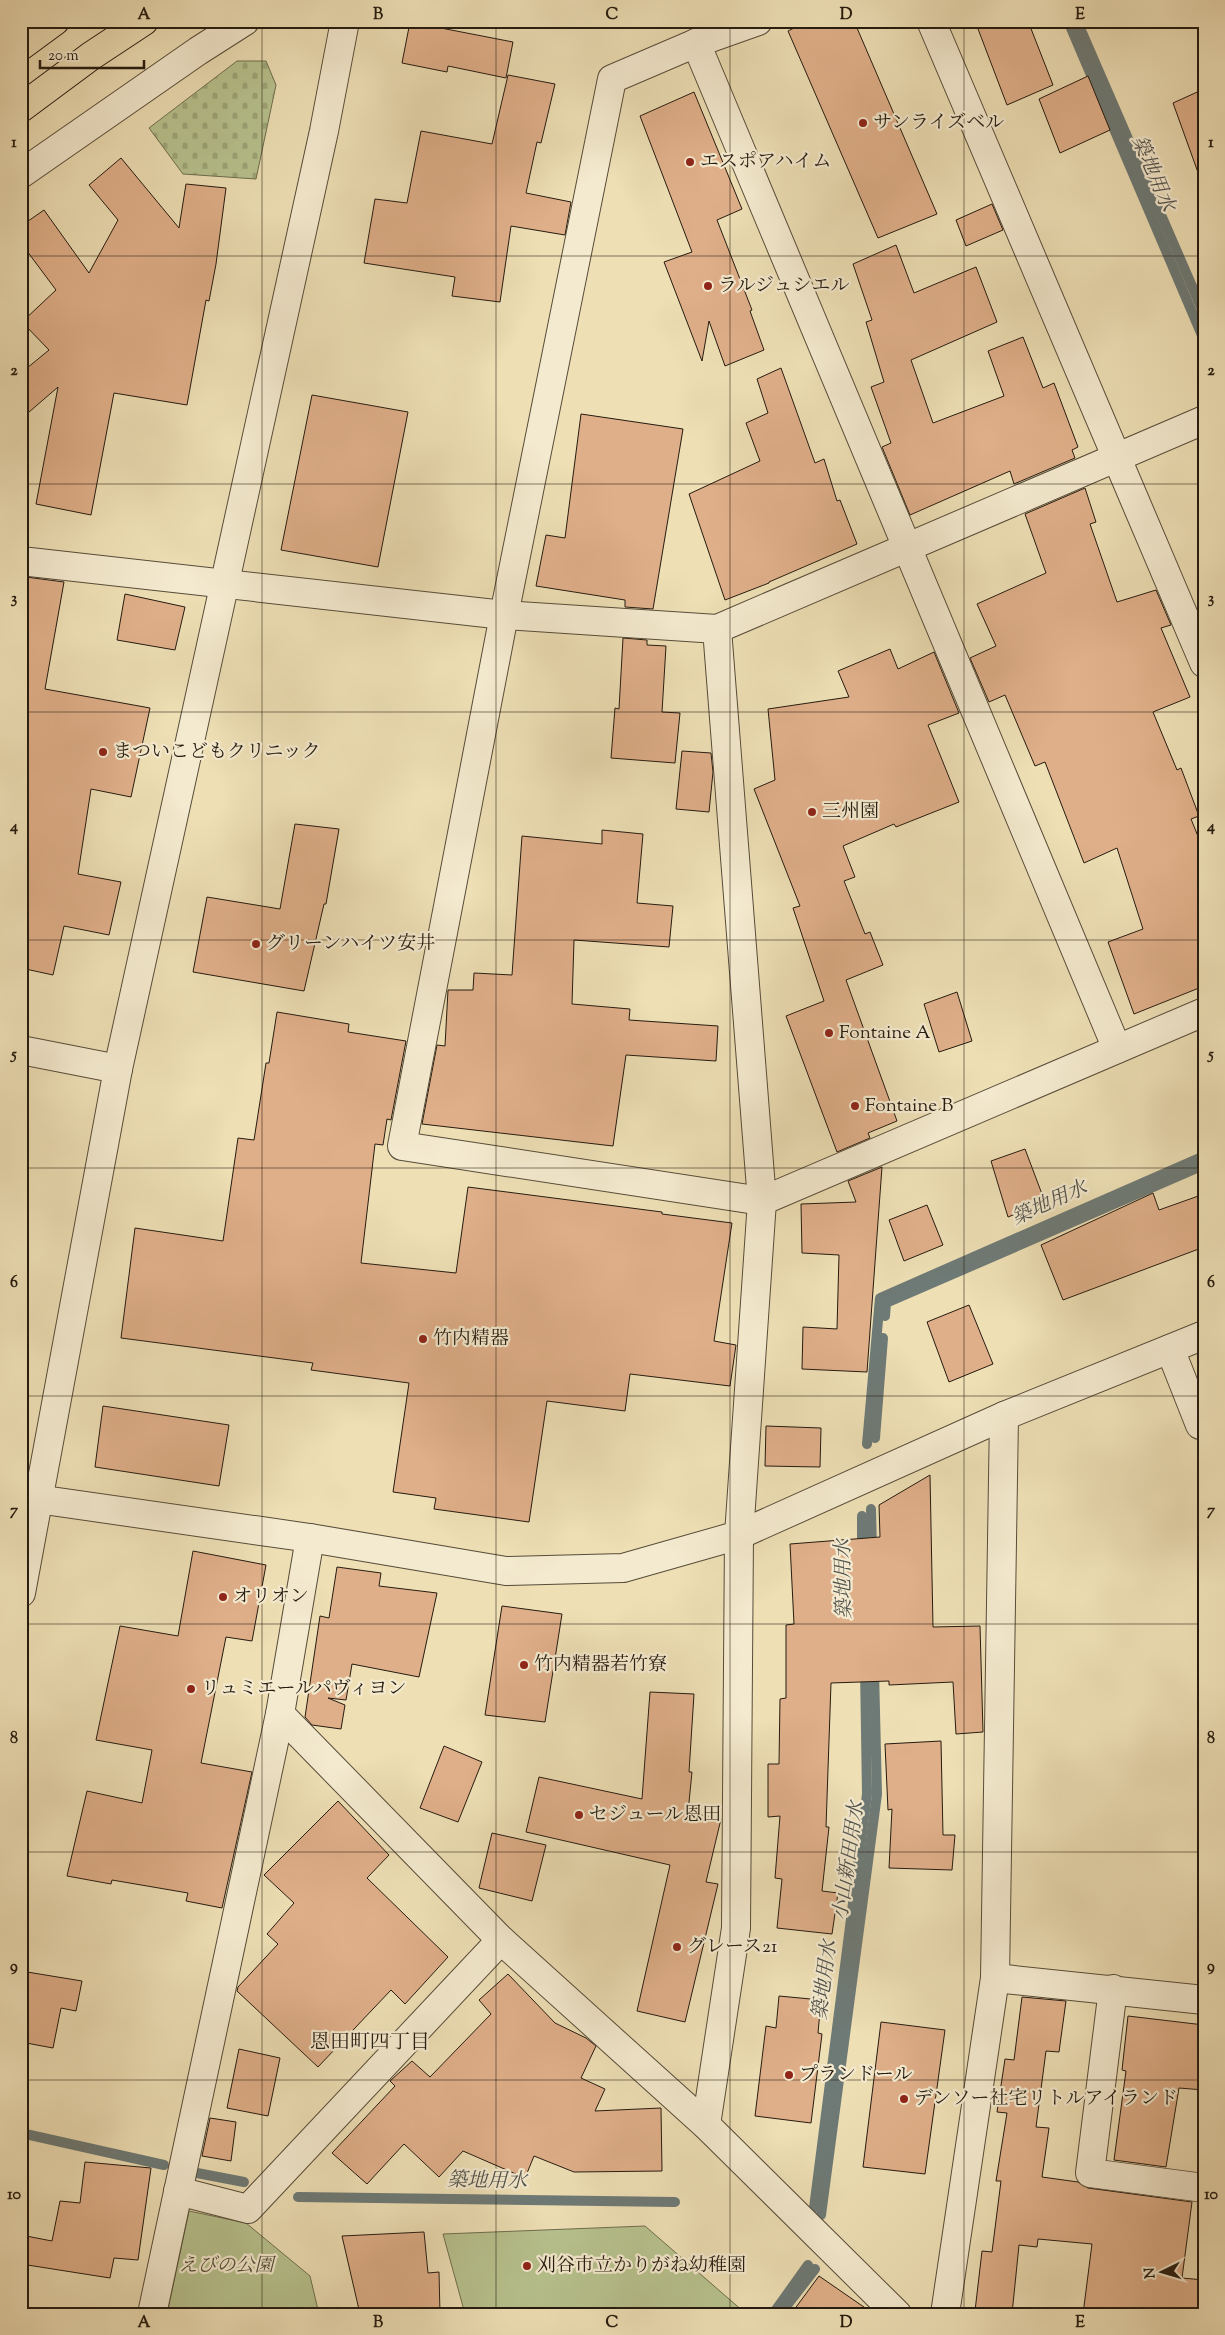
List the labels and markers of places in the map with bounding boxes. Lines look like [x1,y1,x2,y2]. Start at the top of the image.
place label: サンライズベル [873,110,1004,137]
marker: サンライズベル [857,117,869,129]
place label: エスポアハイム [700,149,831,176]
marker: エスポアハイム [684,156,696,168]
place label: ラルジュシエル [718,273,850,300]
marker: ラルジュシエル [702,280,714,292]
place label: まついこどもクリニック [113,739,321,766]
marker: まついこどもクリニック [97,746,109,758]
place label: 三州園 [822,799,879,826]
marker: 三州園 [806,806,818,818]
place label: グリーンハイツ安井 [266,931,435,958]
marker: グリーンハイツ安井 [250,938,262,950]
place label: Fontaine A [839,1020,931,1047]
marker: Fontaine A [823,1027,835,1039]
place label: Fontaine B [865,1093,953,1120]
marker: Fontaine B [849,1100,861,1112]
place label: 竹内精器 [433,1326,509,1353]
marker: 竹内精器 [417,1333,429,1345]
place label: オリオン [233,1584,309,1611]
marker: オリオン [217,1591,229,1603]
place label: 竹内精器若竹寮 [534,1652,667,1679]
marker: 竹内精器若竹寮 [518,1659,530,1671]
place label: リュミエールパヴィヨン [201,1676,407,1703]
marker: リュミエールパヴィヨン [185,1683,197,1695]
place label: セジュール恩田 [589,1802,721,1829]
marker: セジュール恩田 [573,1809,585,1821]
place label: グレース21 [687,1934,778,1961]
marker: グレース21 [671,1941,683,1953]
place label: プランドール [799,2062,913,2089]
marker: プランドール [783,2069,795,2081]
place label: デンソー社宅リトルアイランド [914,2086,1178,2113]
marker: デンソー社宅リトルアイランド [898,2093,910,2105]
place label: 刈谷市立かりがね幼稚園 [537,2253,746,2280]
marker: 刈谷市立かりがね幼稚園 [521,2260,533,2272]

